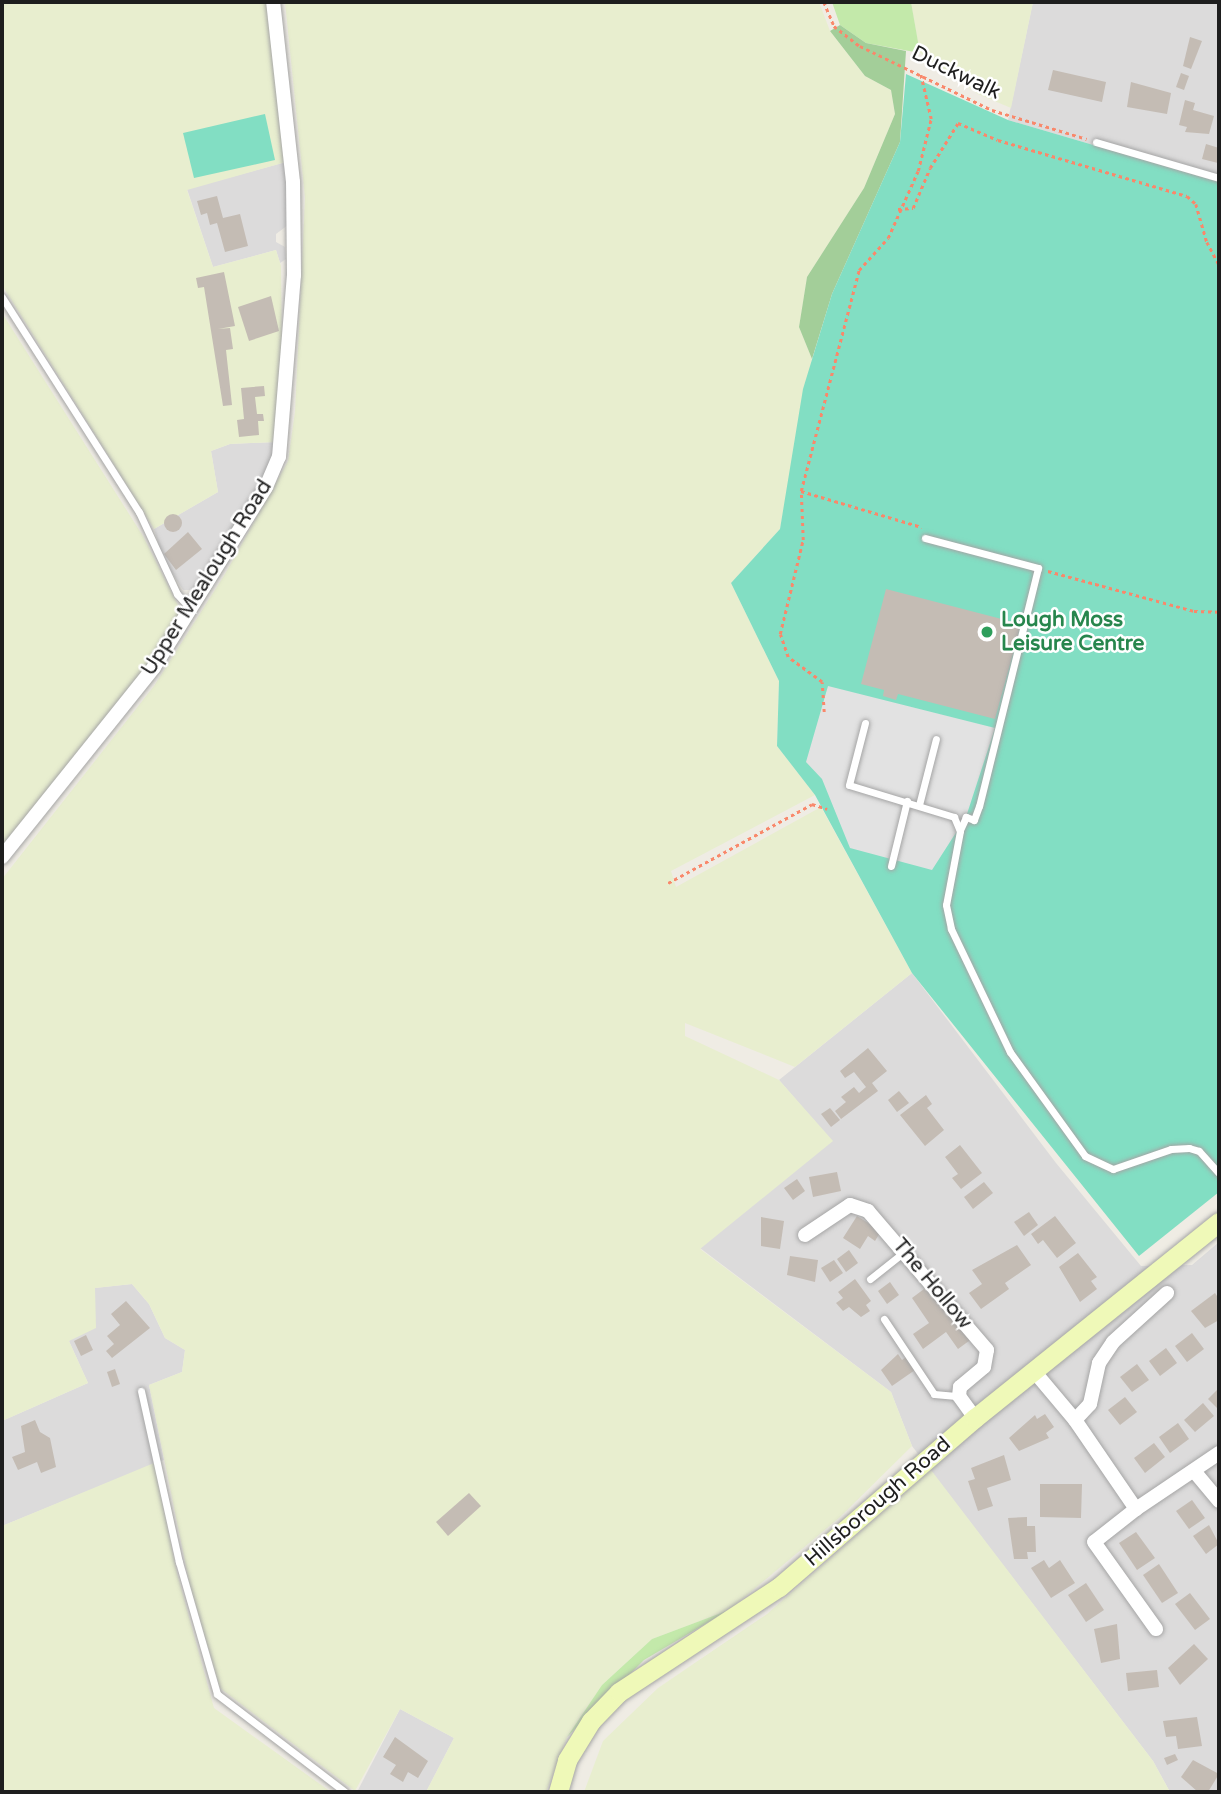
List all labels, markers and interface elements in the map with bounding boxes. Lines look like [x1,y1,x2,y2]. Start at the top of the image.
street label: Duckwalk [907,41,1005,105]
street label: Upper Mealough Road [136,475,278,681]
place label: Lough Moss Leisure Centre [1001,607,1144,657]
marker: Lough Moss Leisure Centre [979,624,995,640]
street label: The Hollow [887,1233,977,1335]
street label: Hillsborough Road [800,1432,956,1572]

